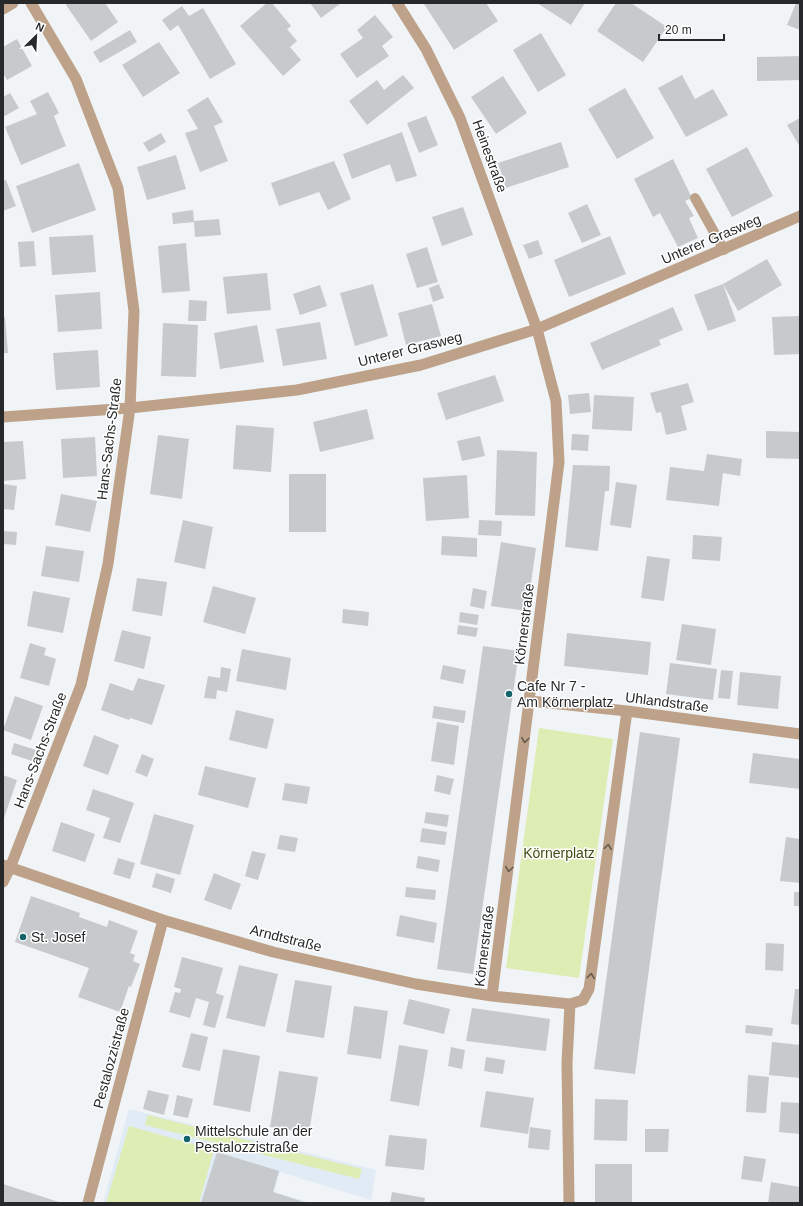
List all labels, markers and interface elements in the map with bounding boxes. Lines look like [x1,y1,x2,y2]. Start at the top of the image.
north arrow [16,16,56,56]
scale bar [659,16,724,42]
text: N [34,20,46,34]
text: 20 m [665,23,692,37]
street label: Heinestraße [469,117,511,195]
street label: Unterer Grasweg [659,211,763,267]
street label: Unterer Grasweg [356,328,464,370]
street label: Hans-Sachs-Straße [94,377,124,501]
street label: Körnerstraße [511,582,537,666]
place label: Cafe Nr 7 - Am Körnerplatz [517,678,613,710]
marker: Cafe Nr 7 - Am Körnerplatz [504,689,514,699]
street label: Uhlandstraße [624,689,710,715]
street label: Hans-Sachs-Straße [11,690,70,810]
one-way arrow [521,737,530,743]
one-way arrow [604,844,613,850]
park label: Körnerplatz [523,845,595,861]
one-way arrow [504,866,513,872]
street label: Körnerstraße [471,904,497,988]
street label: Arndtstraße [249,921,324,955]
place label: St. Josef [31,929,86,945]
marker: St. Josef [18,932,28,942]
one-way arrow [586,973,595,979]
street label: Pestalozzistraße [90,1006,132,1110]
place label: Mittelschule an der Pestalozzistraße [195,1123,313,1155]
marker: Mittelschule an der Pestalozzistraße [182,1134,192,1144]

